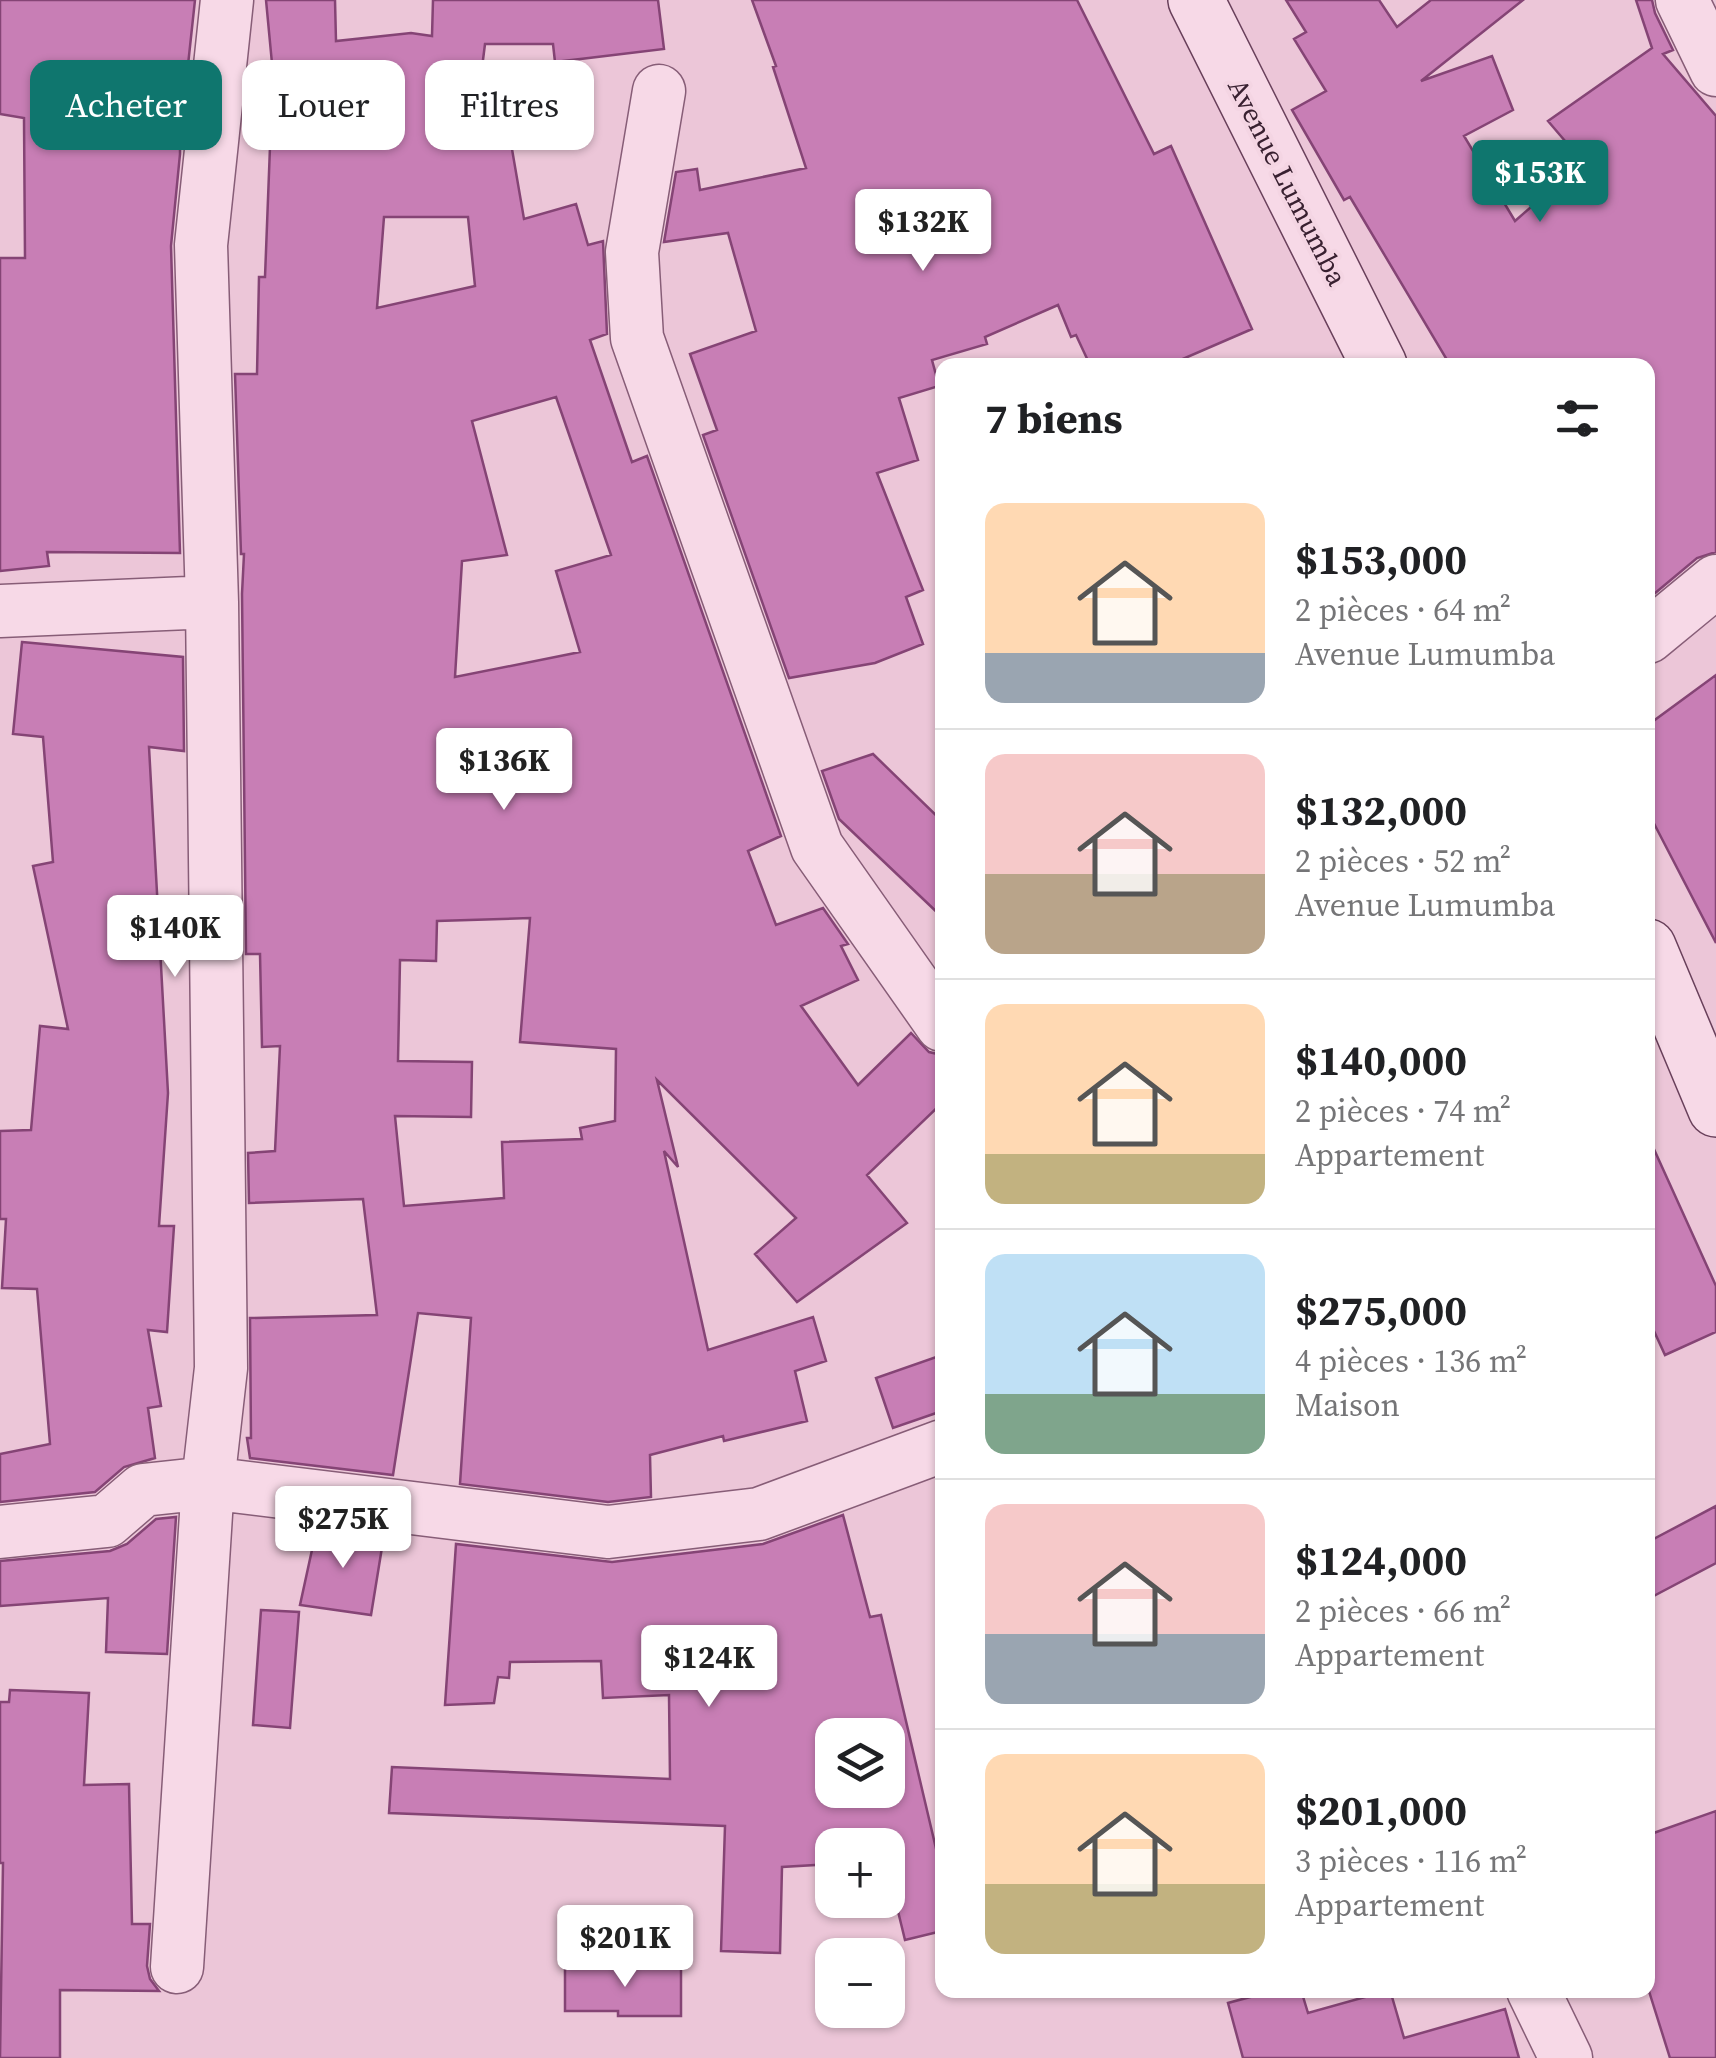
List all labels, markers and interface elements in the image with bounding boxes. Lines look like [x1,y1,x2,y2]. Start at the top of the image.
chip: Acheter [30,60,222,150]
chip: Louer [242,60,405,150]
chip: Filtres [425,60,594,150]
street label: Avenue Lumumba [1219,72,1357,293]
pin: $153K [1470,140,1610,225]
text: $153K [1494,150,1586,194]
pin: $132K [853,189,993,274]
text: $132K [877,199,969,243]
text: 7 biens [985,389,1123,447]
icon: filters [1550,391,1605,446]
text: $153,000 [1295,530,1467,588]
icon: home [1065,543,1185,663]
text: 2 pièces · 64 m² [1295,588,1511,632]
text: Avenue Lumumba [1295,632,1555,676]
pin: $136K [434,728,574,813]
text: $136K [458,738,550,782]
text: $132,000 [1295,781,1467,839]
icon: home [1065,794,1185,914]
text: 2 pièces · 52 m² [1295,839,1511,883]
text: Avenue Lumumba [1295,883,1555,927]
pin: $140K [105,895,245,980]
text: $140K [129,905,221,949]
text: $140,000 [1295,1031,1467,1089]
icon: home [1065,1044,1185,1164]
text: 2 pièces · 74 m² [1295,1089,1511,1133]
text: Appartement [1295,1133,1484,1177]
text: $275,000 [1295,1281,1467,1339]
icon: home [1065,1294,1185,1414]
text: 4 pièces · 136 m² [1295,1339,1527,1383]
text: Maison [1295,1383,1400,1427]
pin: $275K [273,1486,413,1571]
text: $275K [297,1496,389,1540]
text: $124,000 [1295,1531,1467,1589]
icon: home [1065,1544,1185,1664]
text: 2 pièces · 66 m² [1295,1589,1511,1633]
pin: $124K [639,1625,779,1710]
text: Appartement [1295,1633,1484,1677]
text: $124K [663,1635,755,1679]
map controls [815,1718,905,2028]
button: layers [815,1718,905,1808]
text: $201,000 [1295,1781,1467,1839]
icon: home [1065,1794,1185,1914]
button: + [815,1828,905,1918]
text: 3 pièces · 116 m² [1295,1839,1527,1883]
text: Appartement [1295,1883,1484,1927]
pin: $201K [555,1905,695,1990]
text: $201K [579,1915,671,1959]
button: − [815,1938,905,2028]

